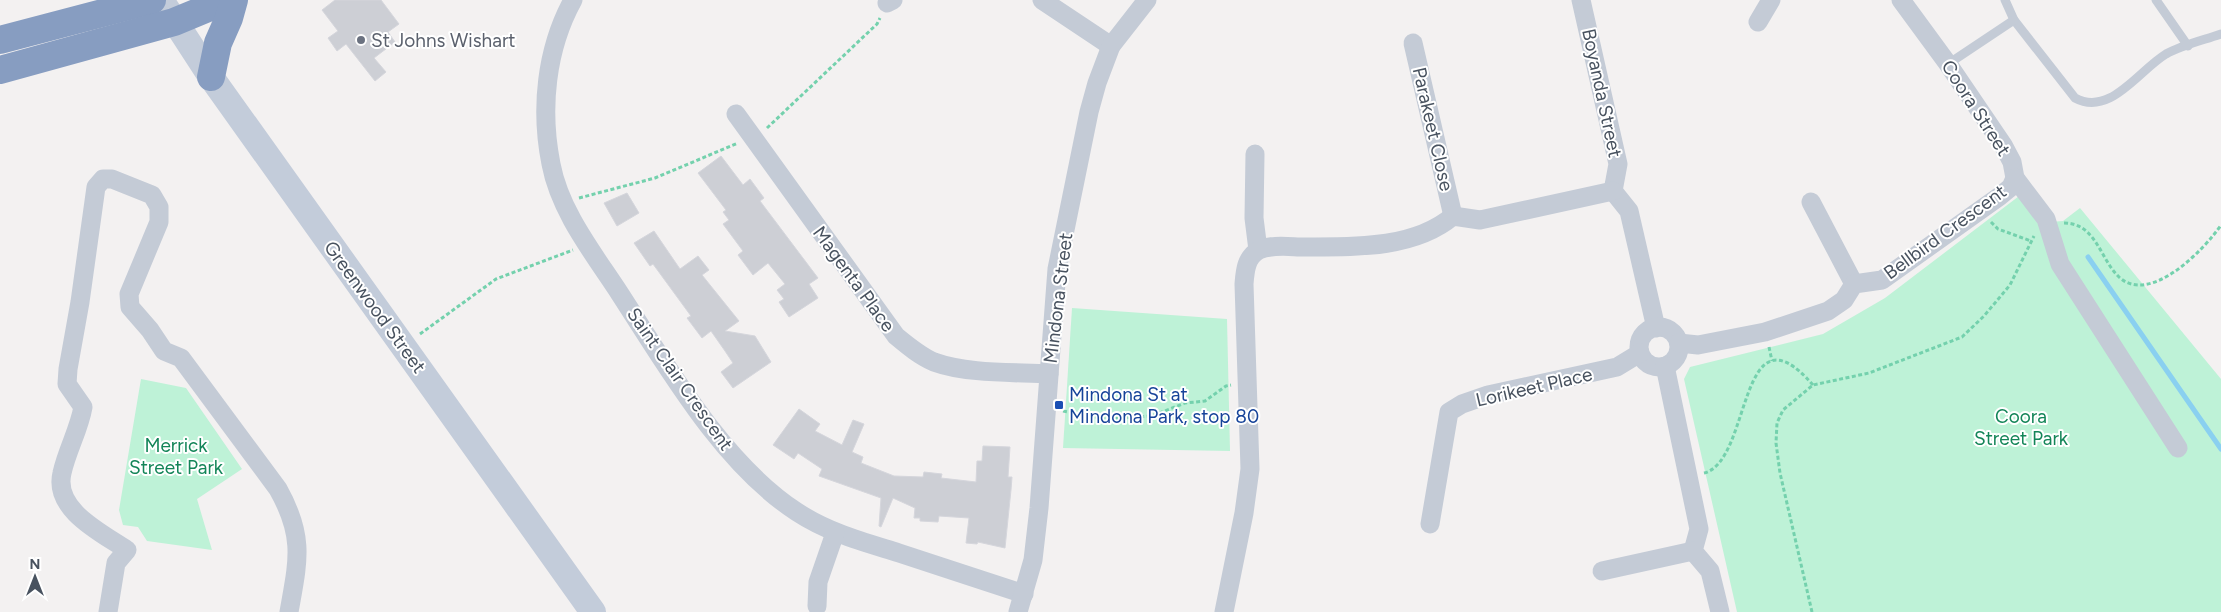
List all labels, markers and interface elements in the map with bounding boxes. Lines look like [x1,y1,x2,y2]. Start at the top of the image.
street label: Boyanda Street [1577,26,1627,160]
place label: St Johns Wishart [371,29,516,52]
marker: St Johns Wishart [355,34,367,46]
street label: Coora Street [1936,56,2016,160]
street label: Parakeet Close [1408,65,1458,193]
street label: Bellbird Crescent [1879,180,2011,284]
street label: Magenta Place [808,222,900,336]
street label: Mindona Street [1039,231,1077,365]
street label: Greenwood Street [319,236,431,378]
street label: Saint Clair Crescent [622,303,738,455]
street label: Lorikeet Place [1473,362,1595,412]
place label: Mindona St at Mindona Park, stop 80 [1069,383,1259,428]
marker: Mindona St at Mindona Park, stop 80 [1053,399,1065,411]
park label: Coora Street Park [1974,405,2069,450]
park label: Merrick Street Park [129,434,224,479]
north arrow [10,552,60,602]
text: N [30,556,40,573]

